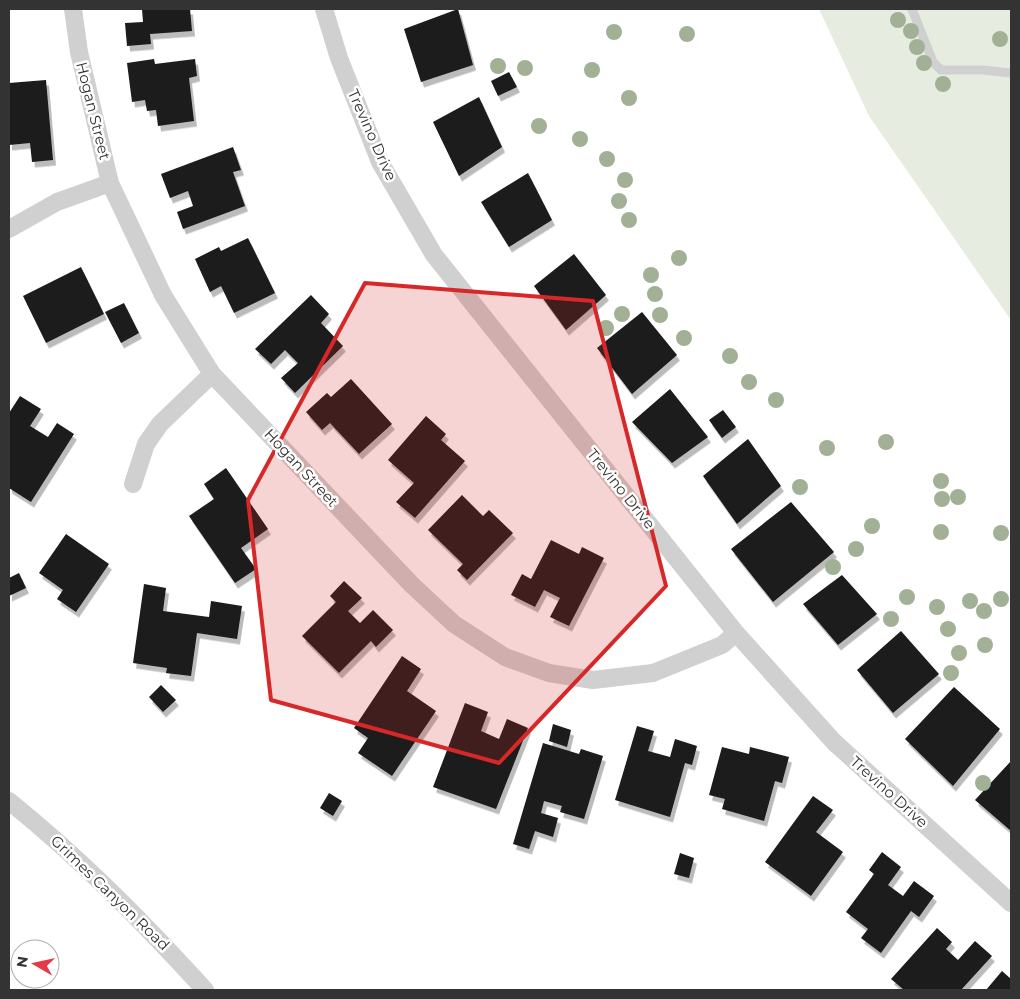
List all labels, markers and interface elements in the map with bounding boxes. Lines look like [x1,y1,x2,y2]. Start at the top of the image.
street label: Hogan Street [72,60,115,162]
street label: Trevino Drive [344,86,401,183]
street label: Hogan Street [260,425,342,511]
street label: Trevino Drive [583,445,660,533]
street label: Trevino Drive [847,752,932,832]
street label: Grimes Canyon Road [47,831,174,954]
north arrow [10,939,60,989]
text: N [12,955,32,969]

